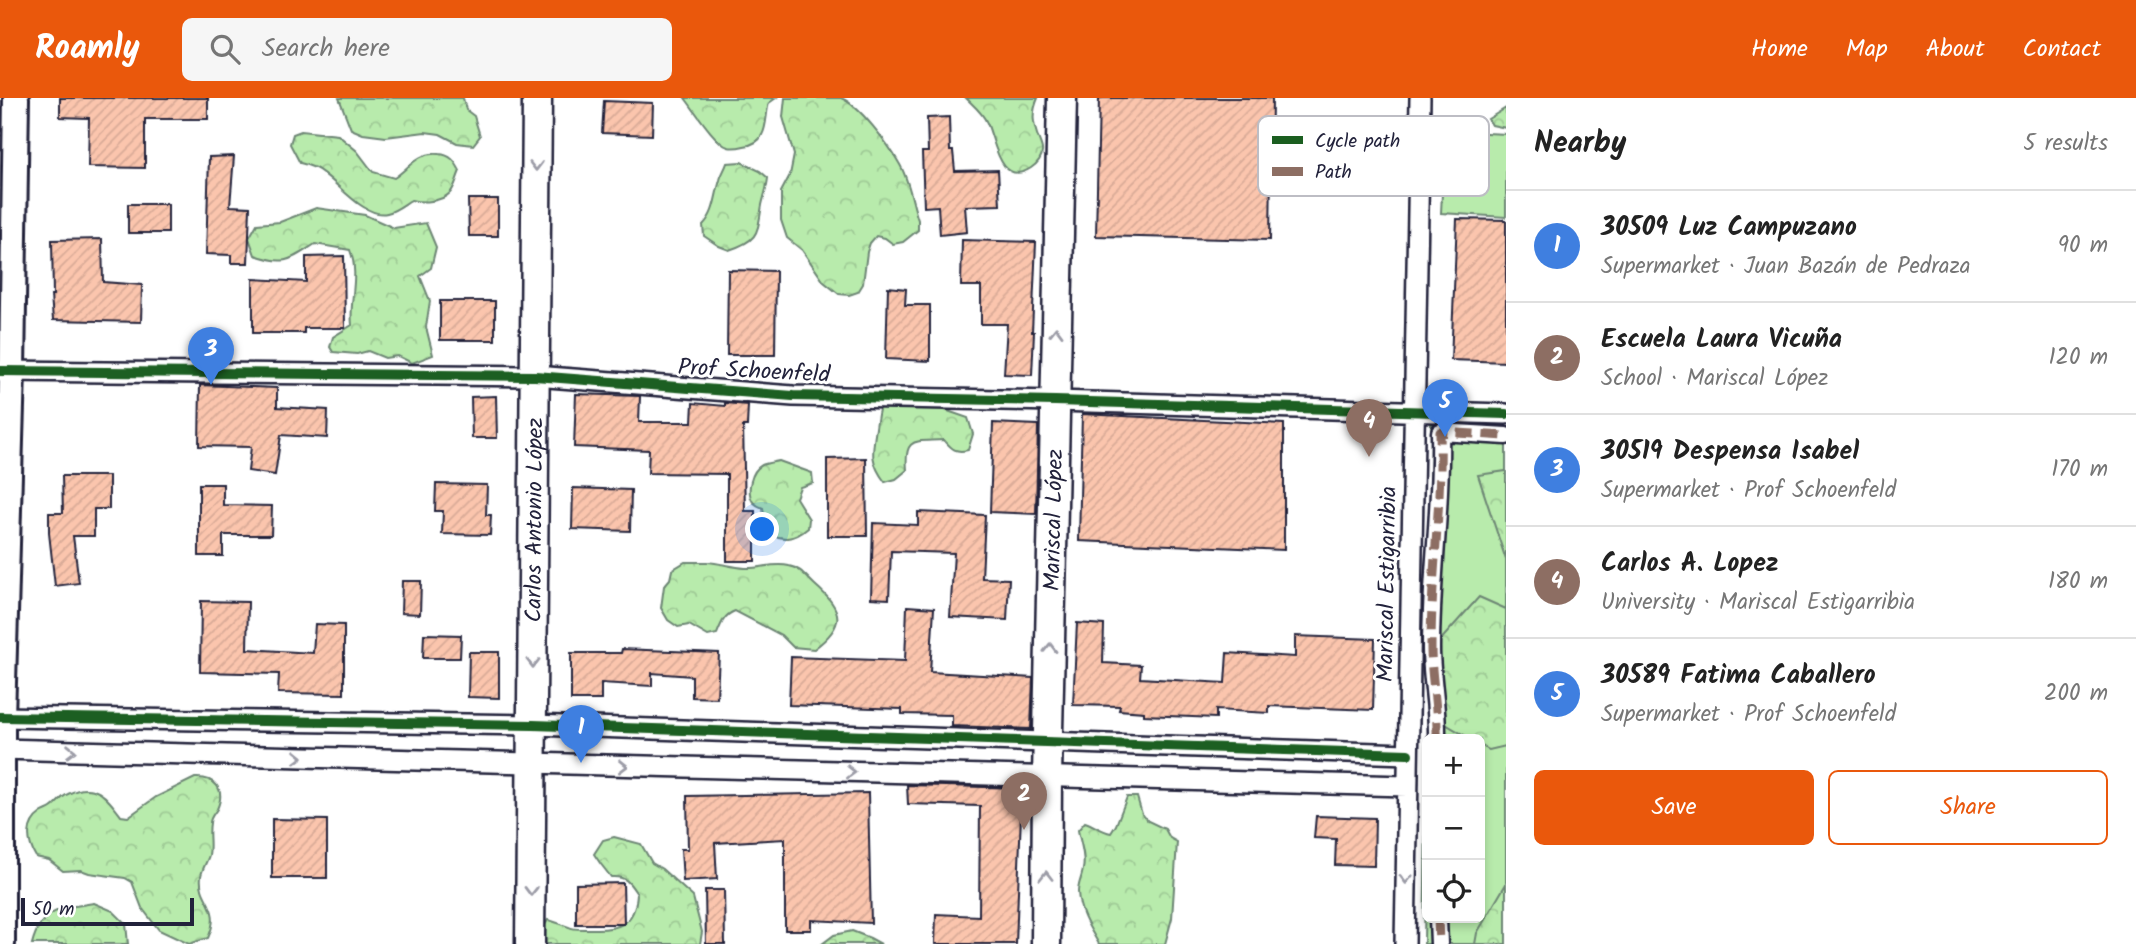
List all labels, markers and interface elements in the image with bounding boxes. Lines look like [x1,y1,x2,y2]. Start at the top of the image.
search box [182,18,672,81]
text: Roamly [35,23,140,76]
text: Search here [262,28,390,70]
icon: search [206,30,244,68]
text: Home [1751,30,1808,69]
text: Map [1846,30,1888,69]
text: About [1926,30,1984,69]
text: Contact [2022,30,2101,69]
legend [1258,116,1489,196]
text: Nearby [1534,120,1626,168]
text: 5 results [2023,126,2108,162]
text: Cycle path [1315,127,1400,157]
text: Path [1315,158,1352,188]
one-way arrow [528,161,544,172]
text: 30509 Luz Campuzano [1601,207,1857,249]
text: 1 [1554,228,1560,264]
text: 90 m [2058,228,2108,264]
text: Supermarket · Juan Bazán de Pedraza [1601,249,1971,285]
text: Escuela Laura Vicuña [1601,319,1842,361]
pin: 3 [188,327,234,385]
one-way arrow [1049,327,1064,338]
text: 2 [1550,340,1564,376]
text: 120 m [2048,340,2108,376]
street label: Prof Schoenfeld [677,350,831,394]
text: School · Mariscal López [1601,361,1828,397]
pin: 5 [1422,379,1468,437]
pin: 4 [1346,399,1392,457]
street label: Carlos Antonio López [517,418,554,623]
text: 30519 Despensa Isabel [1601,431,1859,473]
street label: Mariscal López [1035,449,1074,592]
text: 3 [1551,452,1563,488]
text: 170 m [2051,452,2108,488]
text: Supermarket · Prof Schoenfeld [1601,473,1896,509]
street label: Mariscal Estigarribia [1368,486,1408,682]
your location [745,512,779,546]
text: Carlos A. Lopez [1601,543,1778,585]
text: 4 [1551,564,1563,600]
text: 180 m [2048,564,2108,600]
text: University · Mariscal Estigarribia [1601,585,1915,621]
one-way arrow [1042,643,1057,654]
text: 30589 Fatima Caballero [1601,655,1876,697]
one-way arrow [525,658,541,669]
text: 5 [1551,676,1563,712]
text: 200 m [2044,676,2108,712]
text: Supermarket · Prof Schoenfeld [1601,697,1896,733]
pin: 1 [558,705,604,763]
map controls [1422,734,1485,923]
button: + [1422,734,1485,797]
one-way arrow [65,744,76,759]
one-way arrow [293,750,304,765]
one-way arrow [618,758,629,773]
one-way arrow [846,764,857,779]
button: Save [1534,770,1814,845]
button: Share [1828,770,2108,845]
pin: 2 [1001,772,1047,830]
button: − [1422,797,1485,860]
button: locate [1422,860,1485,923]
one-way arrow [1038,870,1054,881]
one-way arrow [1398,874,1414,885]
one-way arrow [523,886,539,896]
scale bar [21,895,194,927]
text: 50 m [32,895,74,925]

